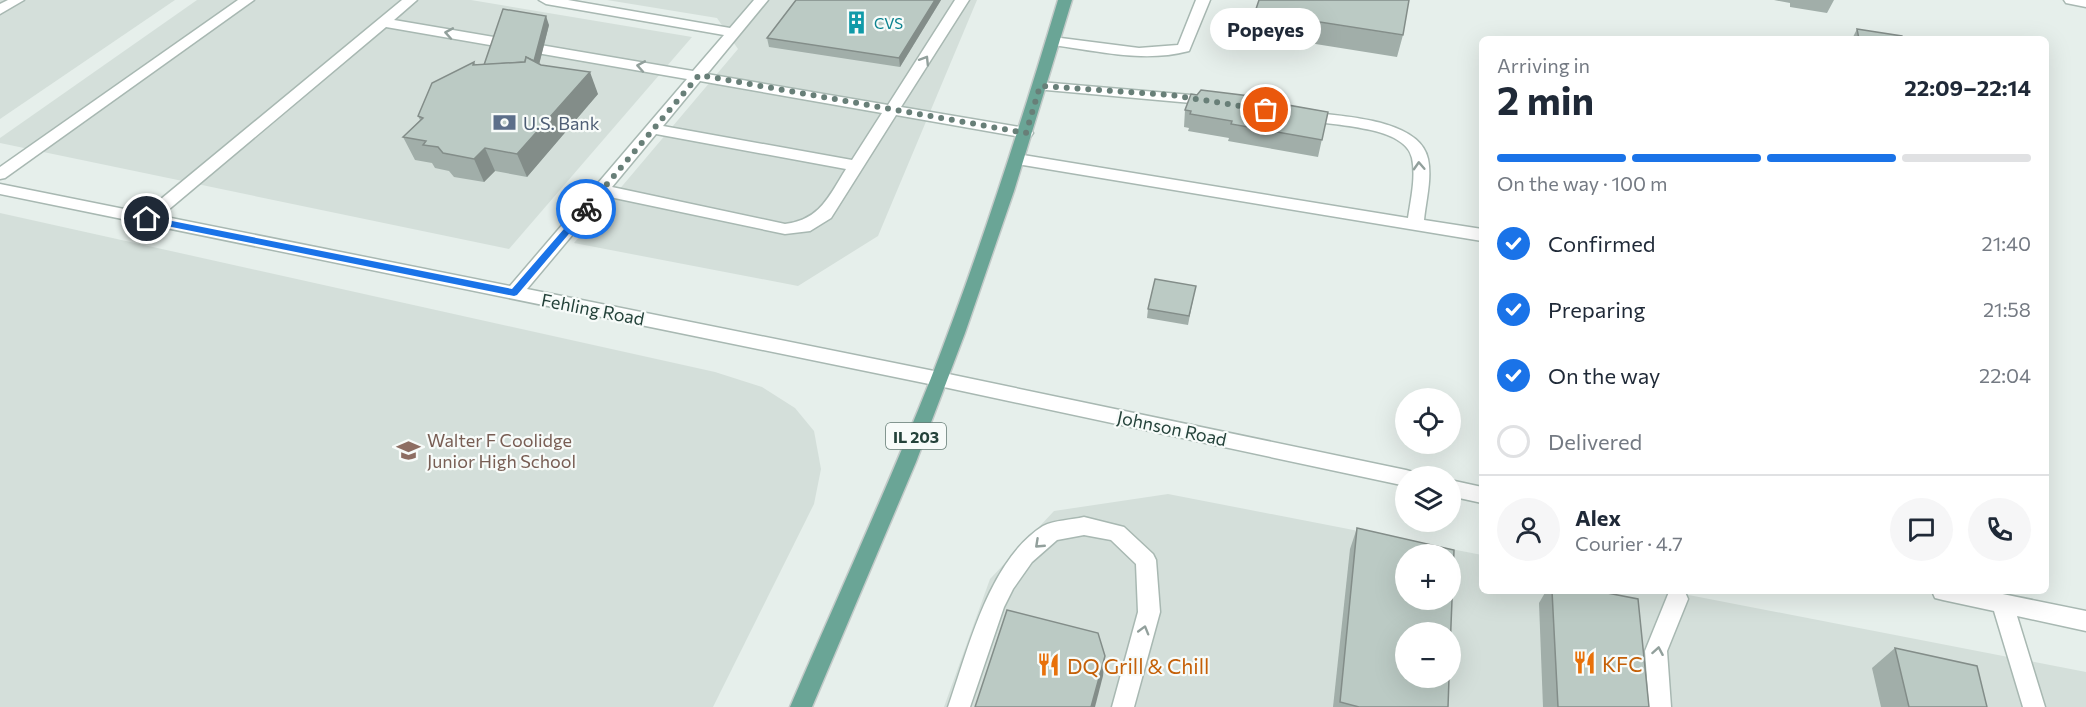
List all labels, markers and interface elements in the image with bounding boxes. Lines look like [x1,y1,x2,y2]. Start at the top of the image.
callout: Popeyes [1210,8,1322,50]
building icon: CVS [843,10,869,36]
place label: CVS [874,14,903,32]
text: Popeyes [1227,17,1304,41]
one-way arrow [445,27,455,40]
text: Arriving in [1497,53,1590,77]
one-way arrow [917,56,929,66]
one-way arrow [637,60,646,72]
text: 22:09–22:14 [1904,74,2031,101]
text: 2 min [1497,75,1594,123]
pin [1240,84,1291,135]
icon: bag [1249,93,1282,126]
bank icon: U.S. Bank [492,110,518,136]
place label: U.S. Bank [523,112,600,134]
one-way arrow [1413,161,1426,170]
text: On the way · 100 m [1497,171,1667,195]
courier [556,179,616,239]
pin [121,193,172,244]
icon: bike [570,193,603,226]
icon: home [130,202,163,235]
icon: check [1497,227,1530,260]
text: Confirmed [1548,230,1655,257]
text: 21:40 [1982,231,2031,255]
street label: Fehling Road [540,288,646,330]
icon: check [1497,293,1530,326]
text: Preparing [1548,296,1645,323]
text: 21:58 [1983,297,2031,321]
icon: check [1497,359,1530,392]
text: On the way [1548,362,1660,389]
text: 22:04 [1979,363,2031,387]
map controls [1395,388,1461,688]
button: locate [1395,388,1461,454]
street label: Johnson Road [1115,406,1229,450]
road number: IL 203 [886,423,946,449]
text: Delivered [1548,428,1642,455]
place label: Walter F Coolidge Junior High School [427,429,576,472]
school or university icon: Walter F Coolidge Junior High School [396,437,422,463]
button: layers [1395,466,1461,532]
button: person [1497,498,1560,561]
button: chat [1890,498,1953,561]
button: phone [1968,498,2031,561]
text: Alex [1575,504,1621,531]
text: Courier · 4.7 [1575,531,1683,555]
one-way arrow [1035,536,1046,547]
button: + [1395,544,1461,610]
button: − [1395,622,1461,688]
one-way arrow [1137,626,1149,636]
one-way arrow [1652,646,1664,656]
restaurant icon: KFC [1571,650,1597,676]
place label: KFC [1602,651,1643,676]
restaurant icon: DQ Grill & Chill [1036,652,1062,678]
place label: DQ Grill & Chill [1067,653,1209,678]

